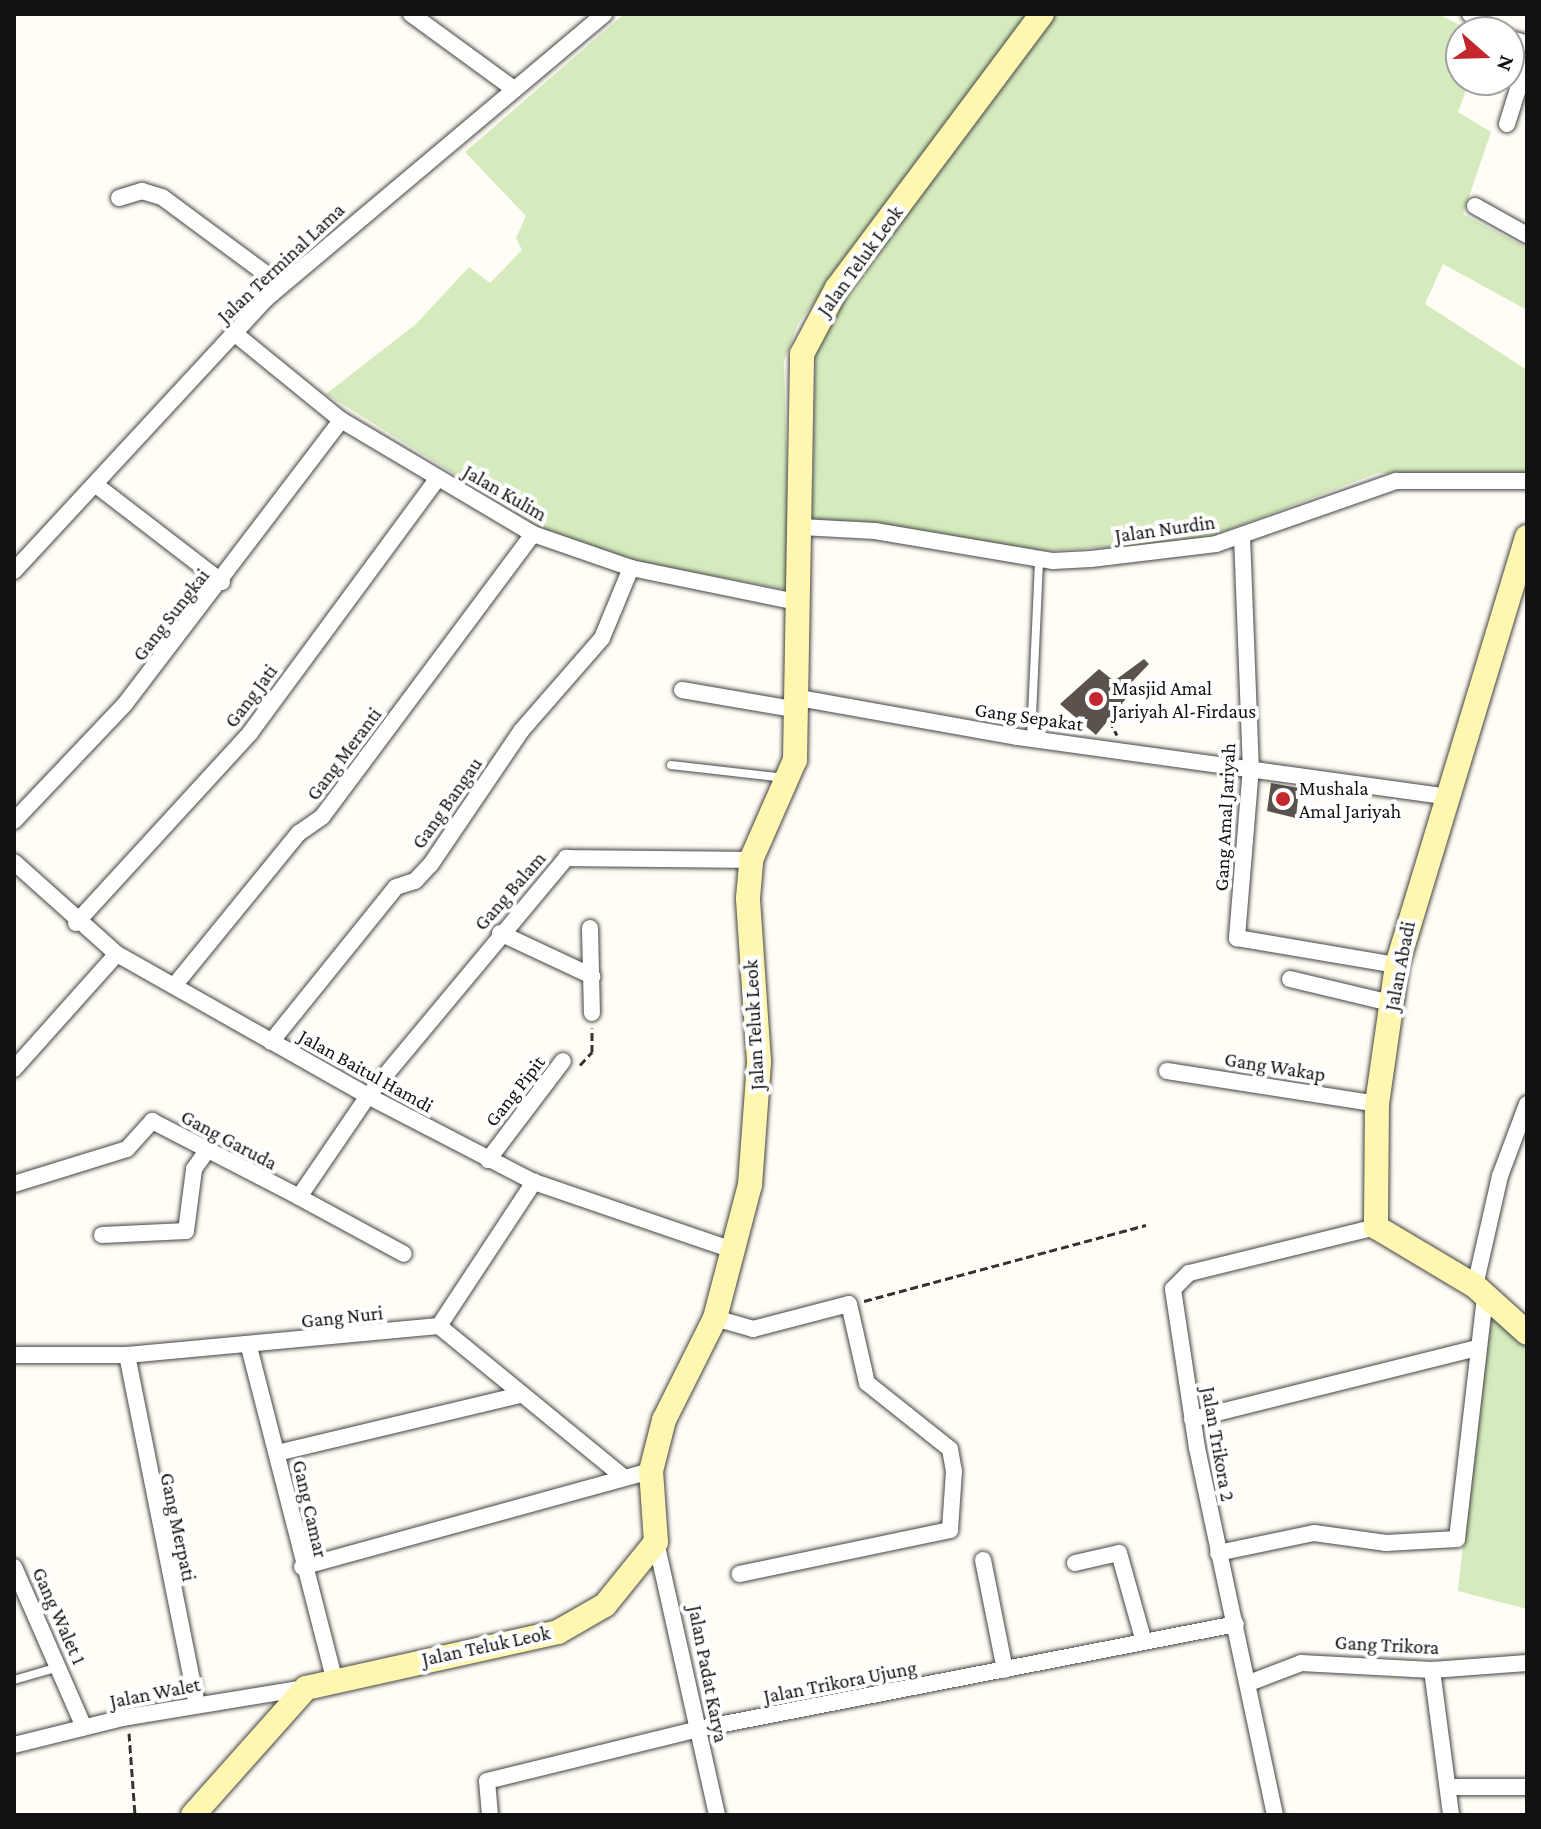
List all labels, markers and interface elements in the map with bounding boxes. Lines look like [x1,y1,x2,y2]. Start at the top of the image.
north arrow [1445,16,1525,96]
text: N [1492,52,1520,75]
street label: Jalan Terminal Lama [212,198,350,328]
street label: Jalan Teluk Leok [812,201,908,321]
street label: Jalan Kulim [459,459,551,527]
street label: Jalan Nurdin [1113,510,1217,548]
street label: Gang Sungkai [128,564,214,666]
street label: Gang Jati [219,660,283,732]
place label: Masjid Amal Jariyah Al-Firdaus [1112,676,1256,723]
marker: Masjid Amal Jariyah Al-Firdaus [1087,690,1105,708]
street label: Gang Sepakat [973,698,1085,736]
street label: Gang Meranti [301,703,387,805]
street label: Gang Amal Jariyah [1209,742,1241,892]
street label: Gang Bangau [407,753,487,853]
place label: Mushala Amal Jariyah [1299,776,1401,823]
marker: Mushala Amal Jariyah [1274,790,1292,808]
street label: Gang Balam [469,847,551,935]
street label: Jalan Abadi [1380,919,1420,1013]
street label: Jalan Teluk Leok [739,959,769,1091]
street label: Jalan Baitul Hamdi [295,1024,437,1118]
street label: Gang Wakap [1223,1047,1327,1087]
street label: Gang Pipit [480,1051,550,1131]
street label: Gang Garuda [177,1105,281,1175]
street label: Gang Nuri [300,1301,384,1333]
street label: Jalan Trikora 2 [1196,1385,1240,1503]
street label: Gang Camar [287,1458,333,1560]
street label: Gang Merpati [155,1471,201,1583]
street label: Gang Walet 1 [27,1564,91,1668]
street label: Jalan Padat Karya [683,1603,733,1745]
street label: Jalan Teluk Leok [420,1621,552,1671]
street label: Gang Trikora [1334,1630,1440,1660]
street label: Jalan Trikora Ujung [761,1655,919,1709]
street label: Jalan Walet [108,1672,202,1714]

